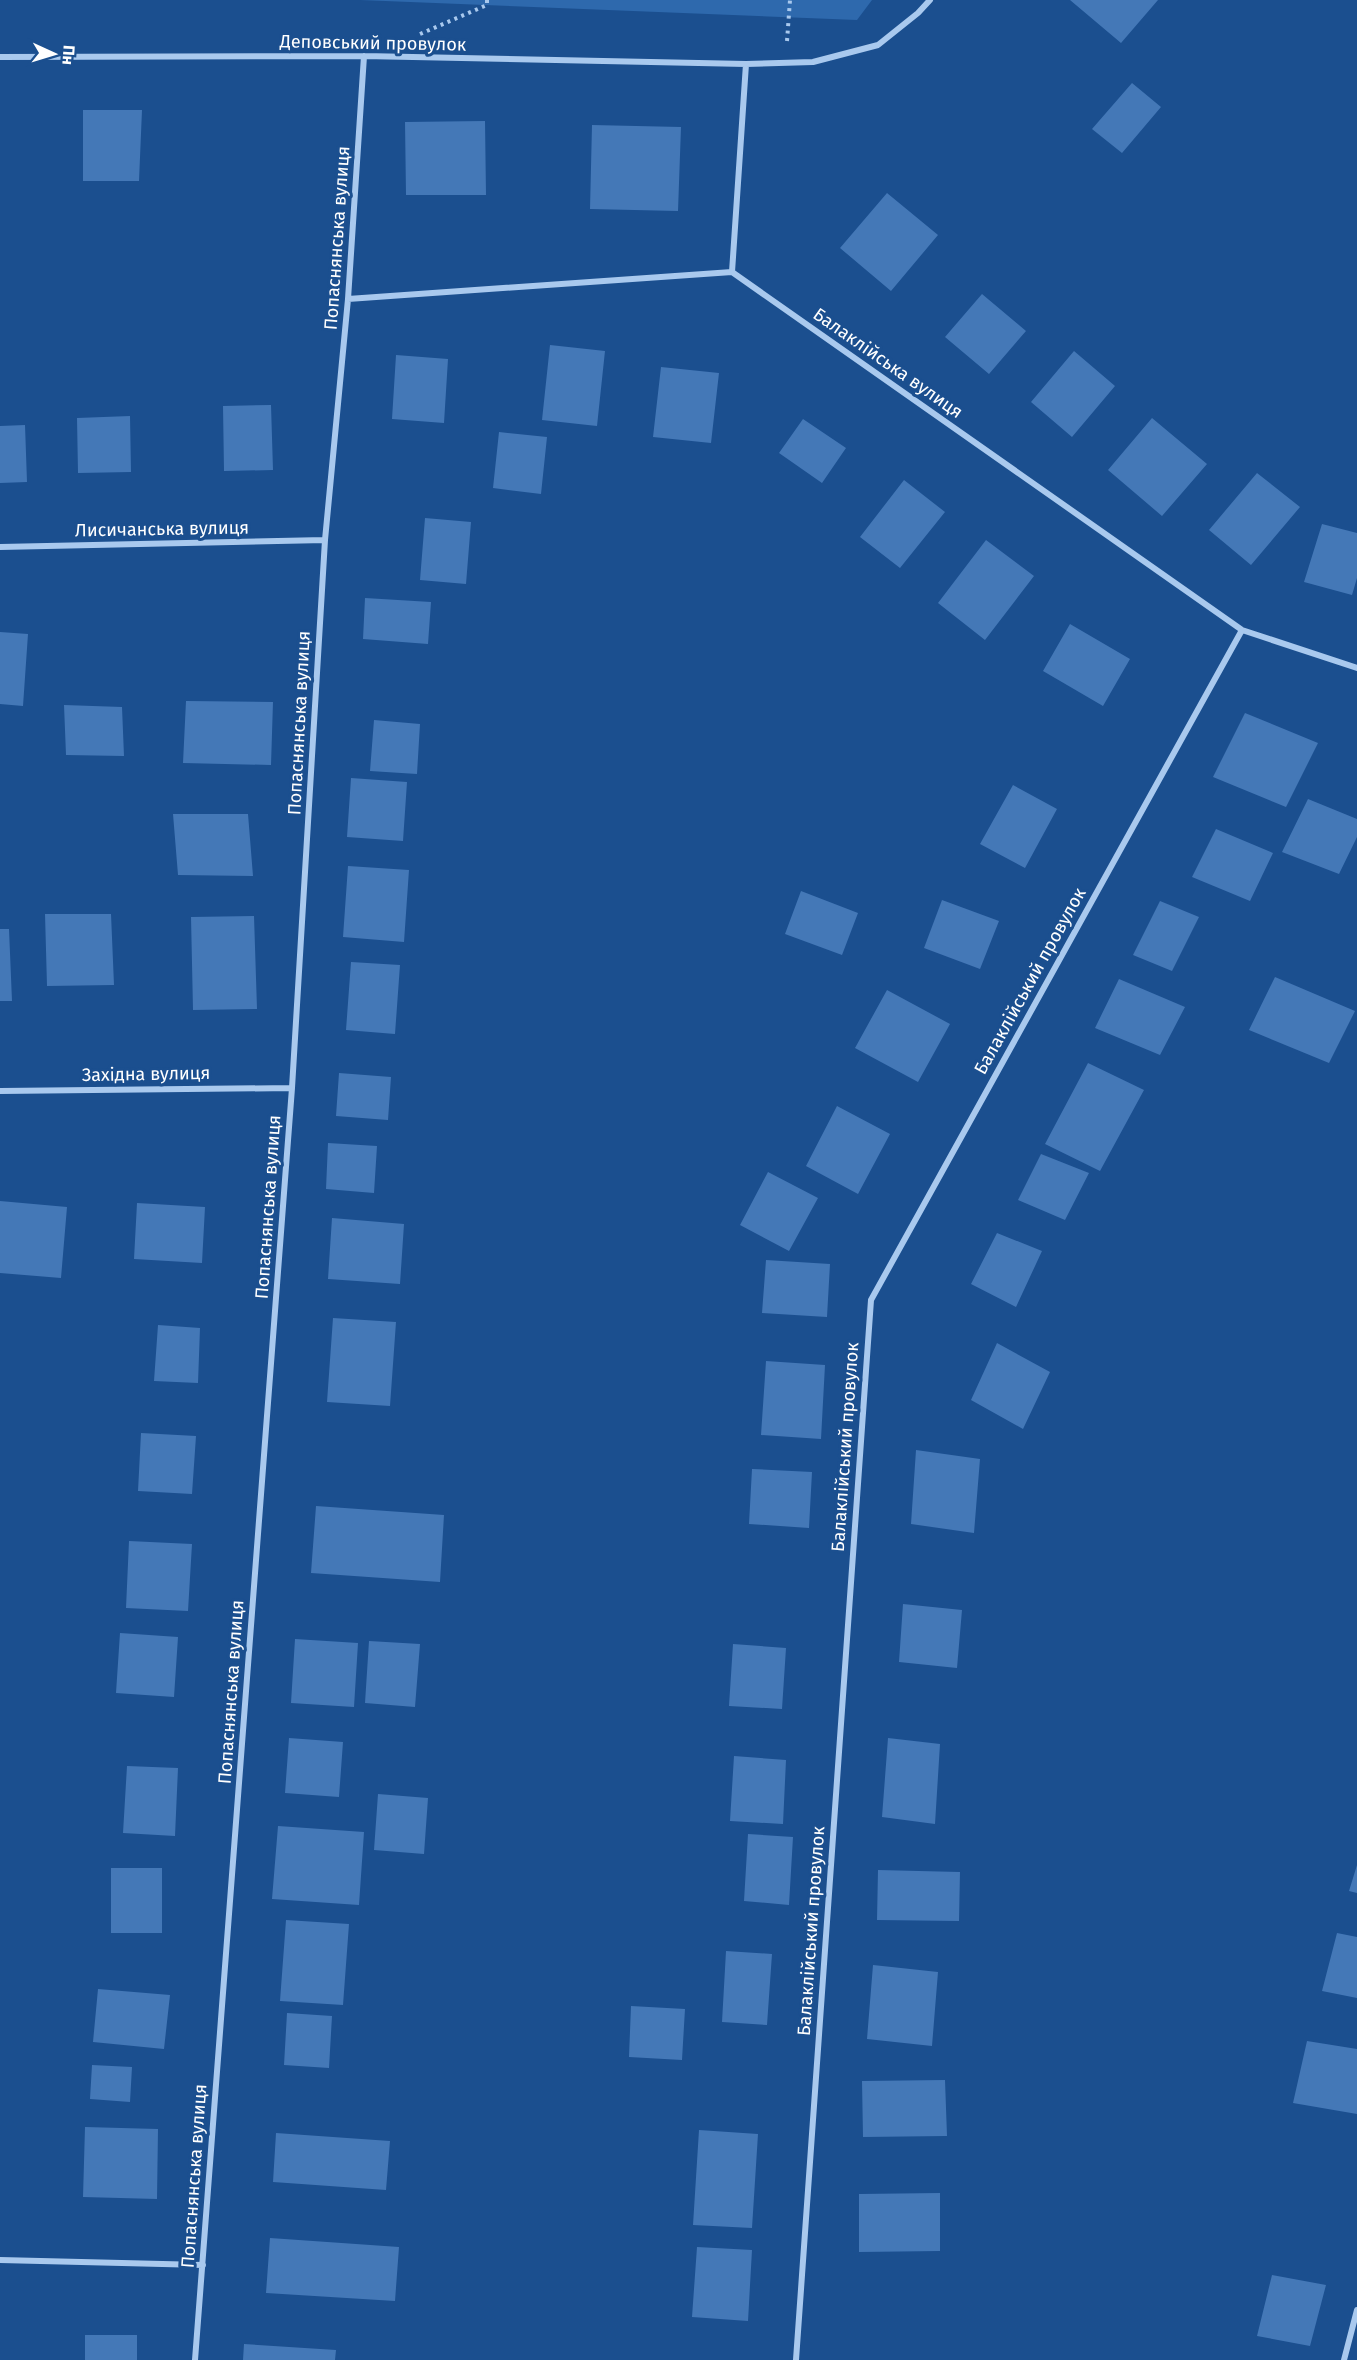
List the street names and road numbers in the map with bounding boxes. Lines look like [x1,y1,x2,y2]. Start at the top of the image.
street label: Деповський провулок [279,30,467,56]
street label: Попаснянська вулиця [320,145,354,331]
street label: Балаклійська вулиця [809,303,967,423]
street label: Лисичанська вулиця [75,516,249,542]
street label: Попаснянська вулиця [283,630,315,816]
street label: Балаклійський провулок [969,883,1091,1078]
street label: Західна вулиця [82,1062,210,1086]
street label: Попаснянська вулиця [251,1114,285,1300]
street label: Балаклійський провулок [827,1341,863,1553]
street label: Попаснянська вулиця [214,1599,248,1785]
street label: Балаклійський провулок [793,1825,829,2037]
street label: Попаснянська вулиця [177,2083,211,2269]

